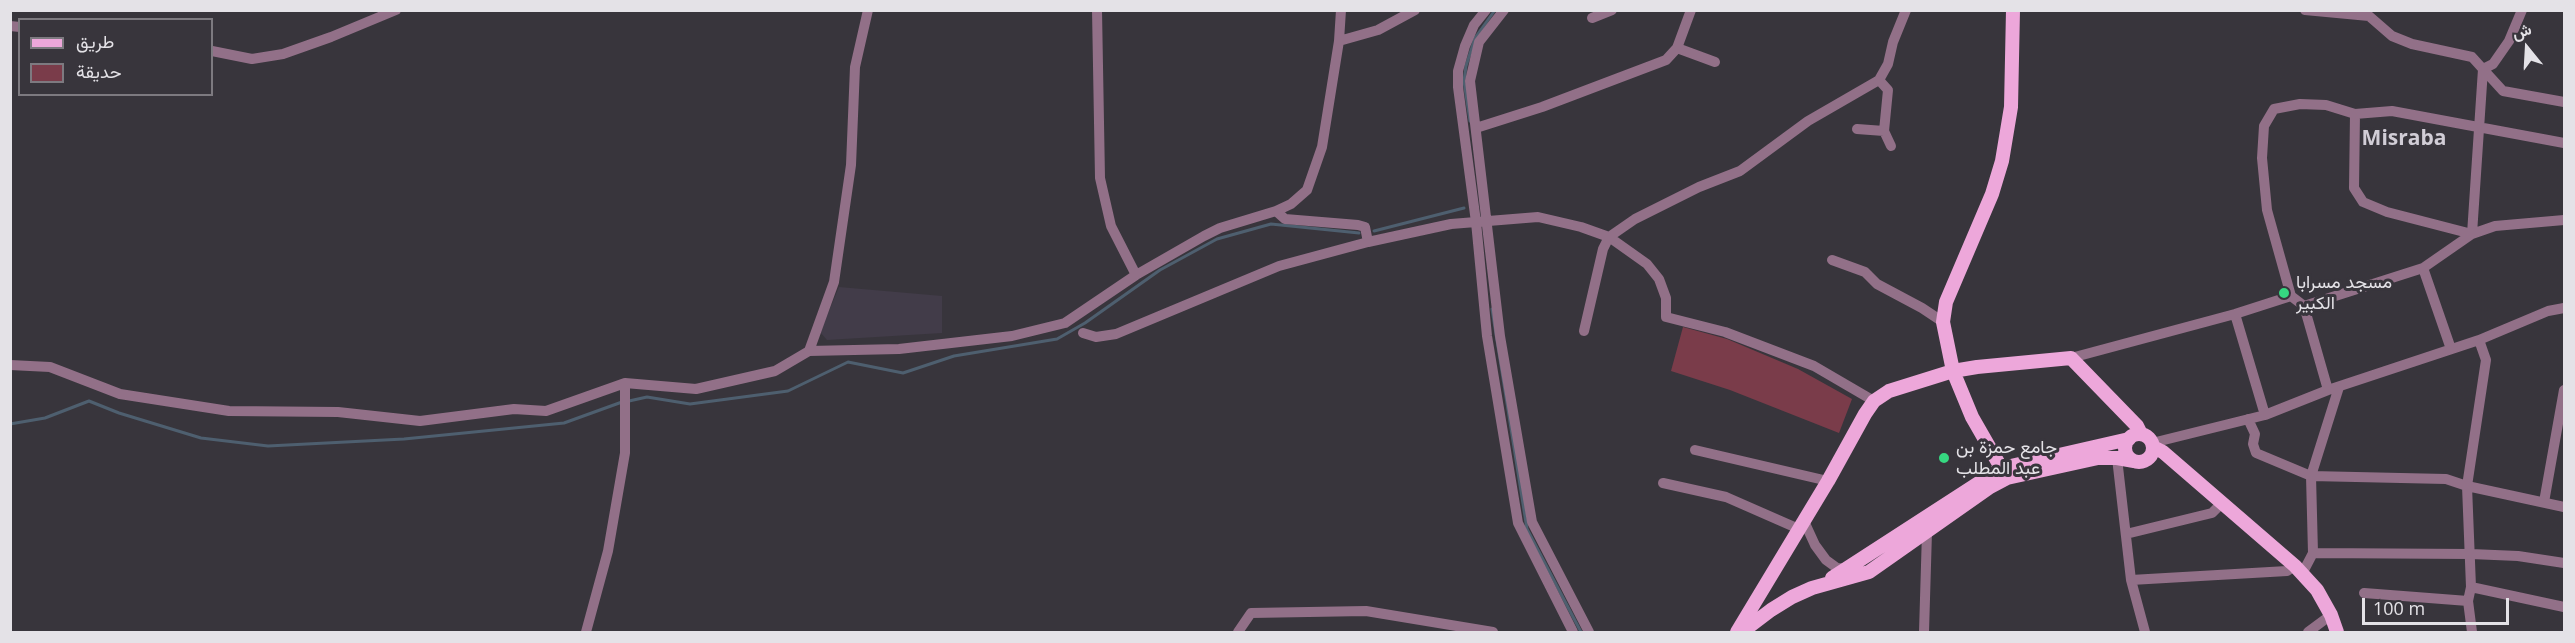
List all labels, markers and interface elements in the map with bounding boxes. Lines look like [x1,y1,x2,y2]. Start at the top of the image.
text: ش [2509,17,2534,44]
legend [18,18,213,96]
north arrow [2497,18,2557,78]
text: طريق [76,29,114,53]
text: حديقة [76,59,122,83]
district label: Misraba [2362,126,2446,152]
place label: مسجد مسرابا الكبير [2296,272,2392,314]
marker: مسجد مسرابا الكبير [2277,286,2291,300]
place label: جامع حمزة بن عبد المطلب [1956,437,2057,480]
marker: جامع حمزة بن عبد المطلب [1937,451,1951,465]
scale bar [2365,586,2512,624]
text: 100 m [2373,596,2425,620]

